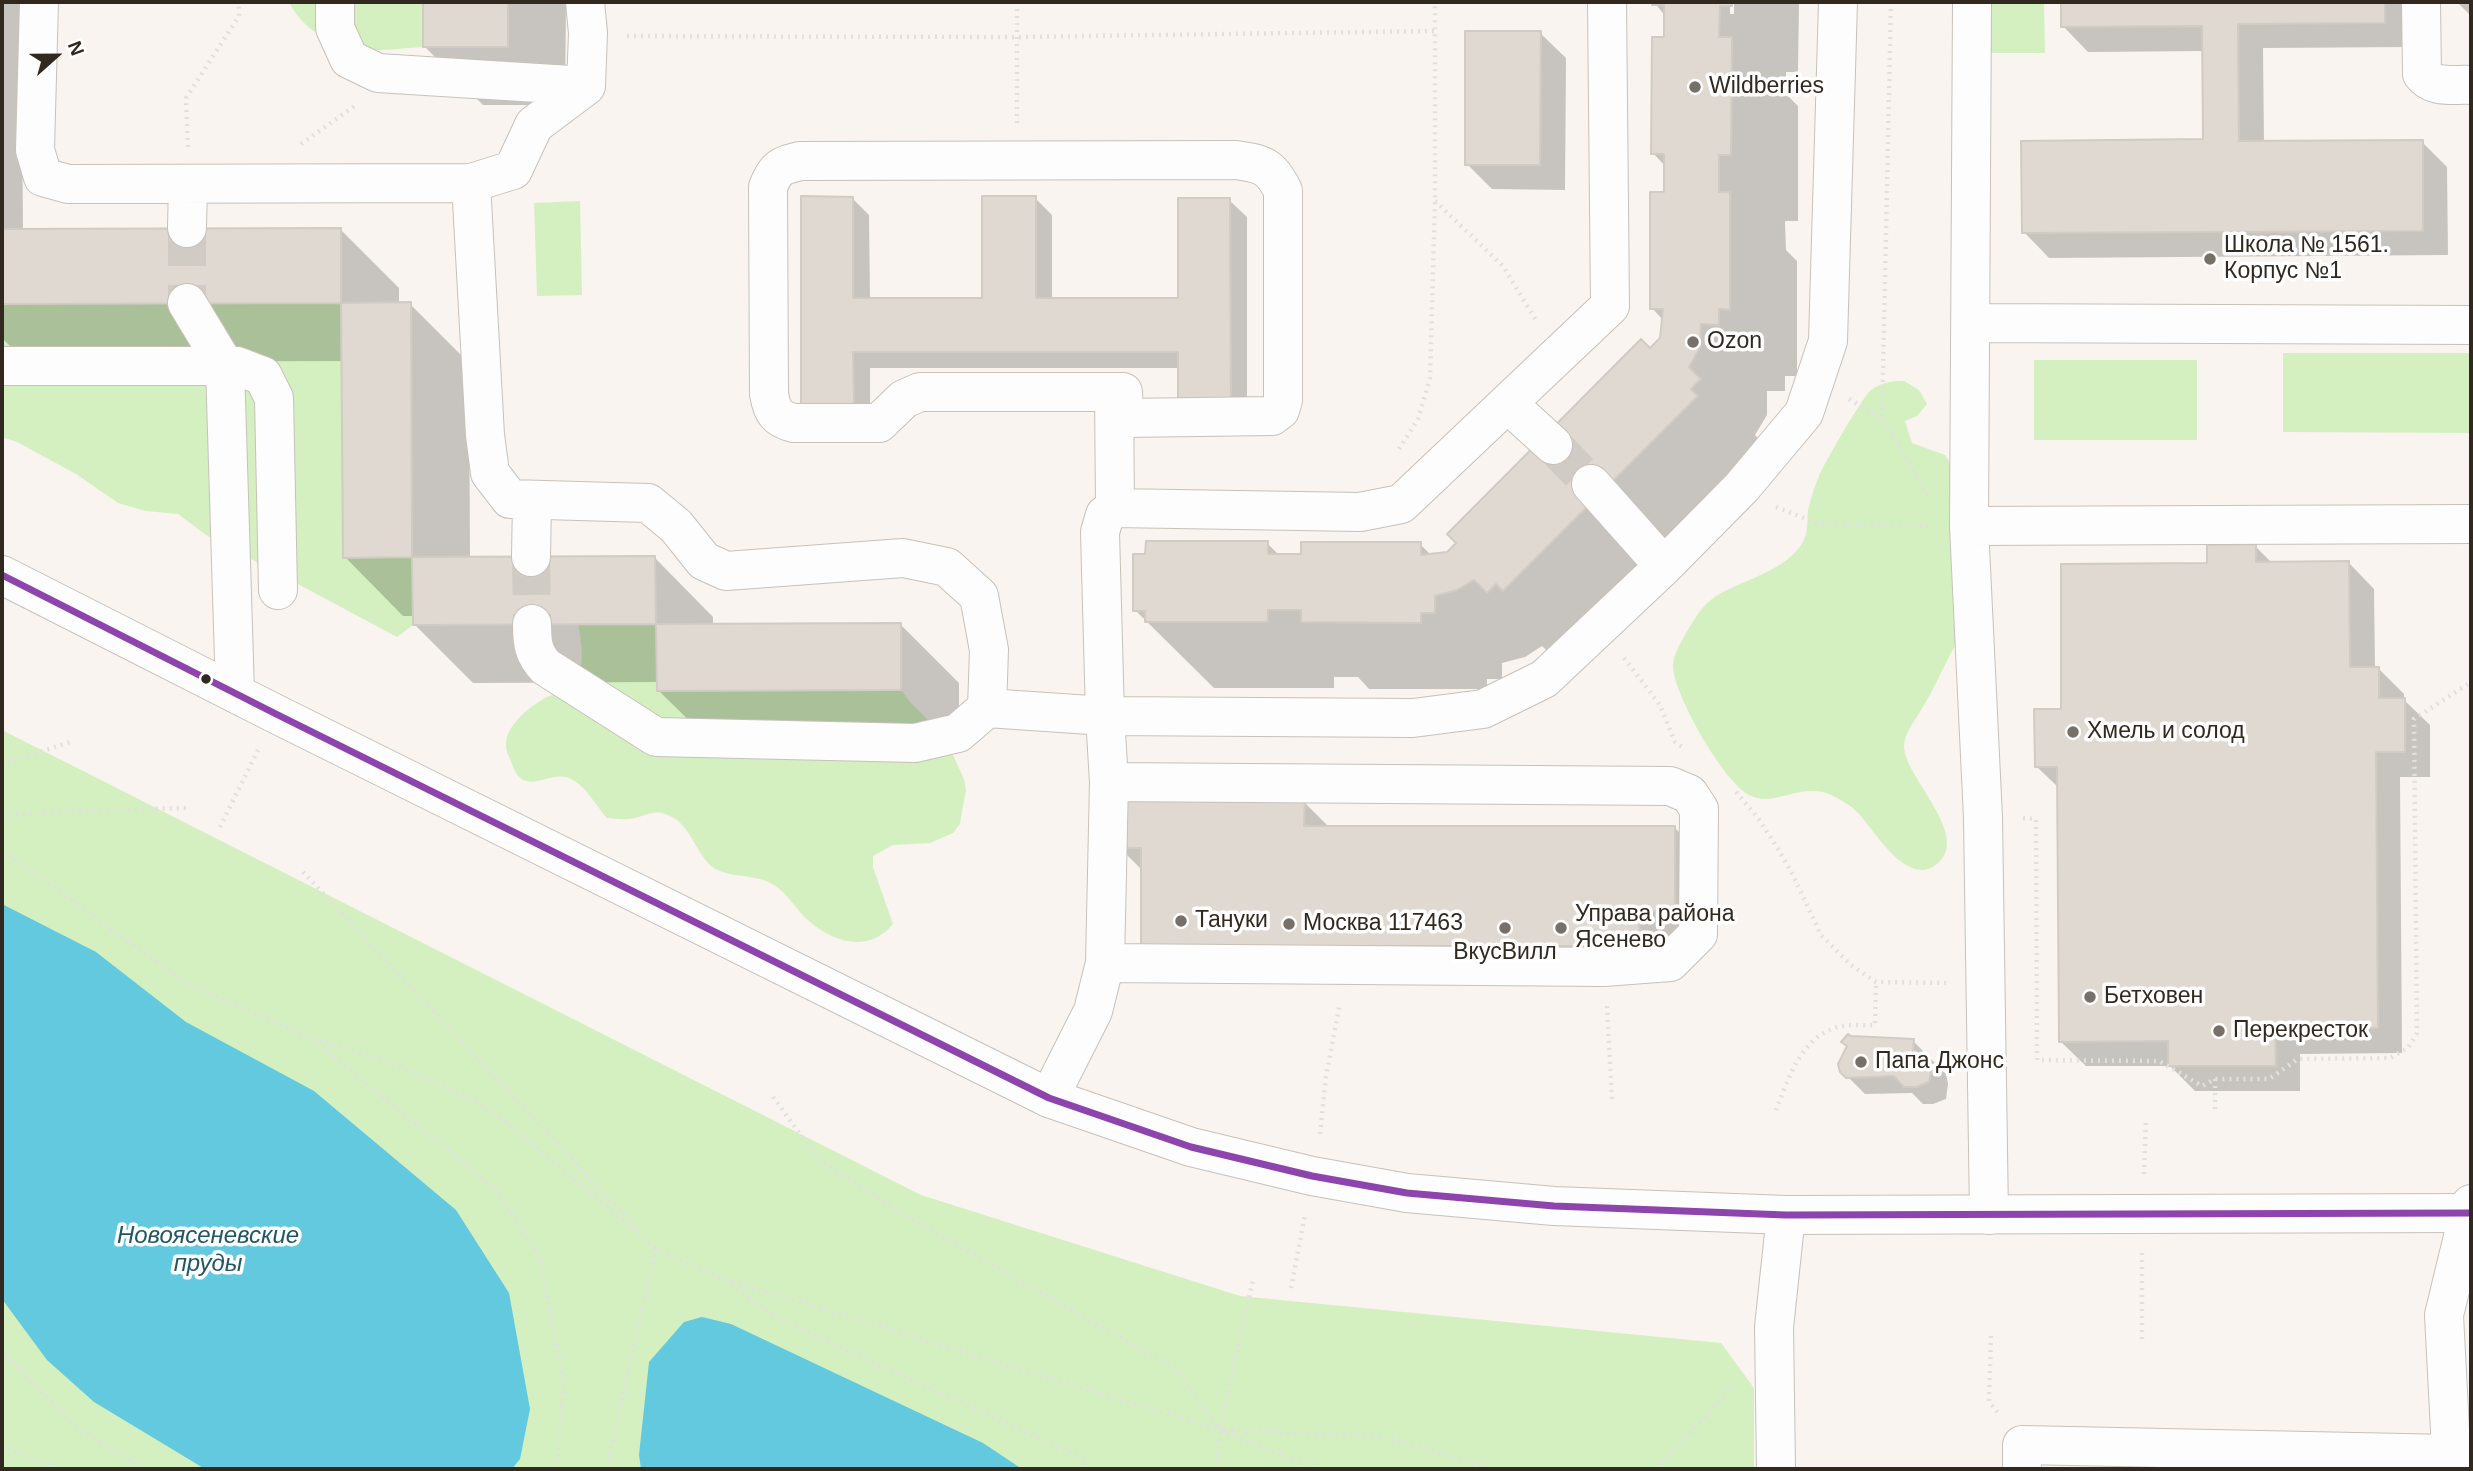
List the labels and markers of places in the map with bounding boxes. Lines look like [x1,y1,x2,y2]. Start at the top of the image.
place label: Wildberries [1709,73,1824,101]
marker: Wildberries [1687,79,1703,95]
place label: Школа № 1561. Корпус №1 [2224,232,2389,286]
marker: Школа № 1561. Корпус №1 [2202,251,2218,267]
place label: Ozon [1707,328,1762,356]
marker: Ozon [1685,334,1701,350]
unlabelled marker [199,672,213,686]
place label: Хмель и солод [2087,718,2245,746]
marker: Хмель и солод [2065,724,2081,740]
place label: Управа района Ясенево [1575,901,1734,955]
place label: Тануки [1195,907,1268,935]
place label: Москва 117463 [1303,910,1463,938]
marker: Тануки [1173,913,1189,929]
marker: Москва 117463 [1281,916,1297,932]
marker: ВкусВилл [1497,920,1513,936]
marker: Управа района Ясенево [1553,920,1569,936]
place label: ВкусВилл [1453,939,1557,967]
place label: Бетховен [2104,983,2203,1011]
marker: Бетховен [2082,989,2098,1005]
place label: Перекресток [2233,1017,2368,1045]
marker: Перекресток [2211,1023,2227,1039]
place label: Папа Джонс [1875,1048,2004,1076]
marker: Папа Джонс [1853,1054,1869,1070]

